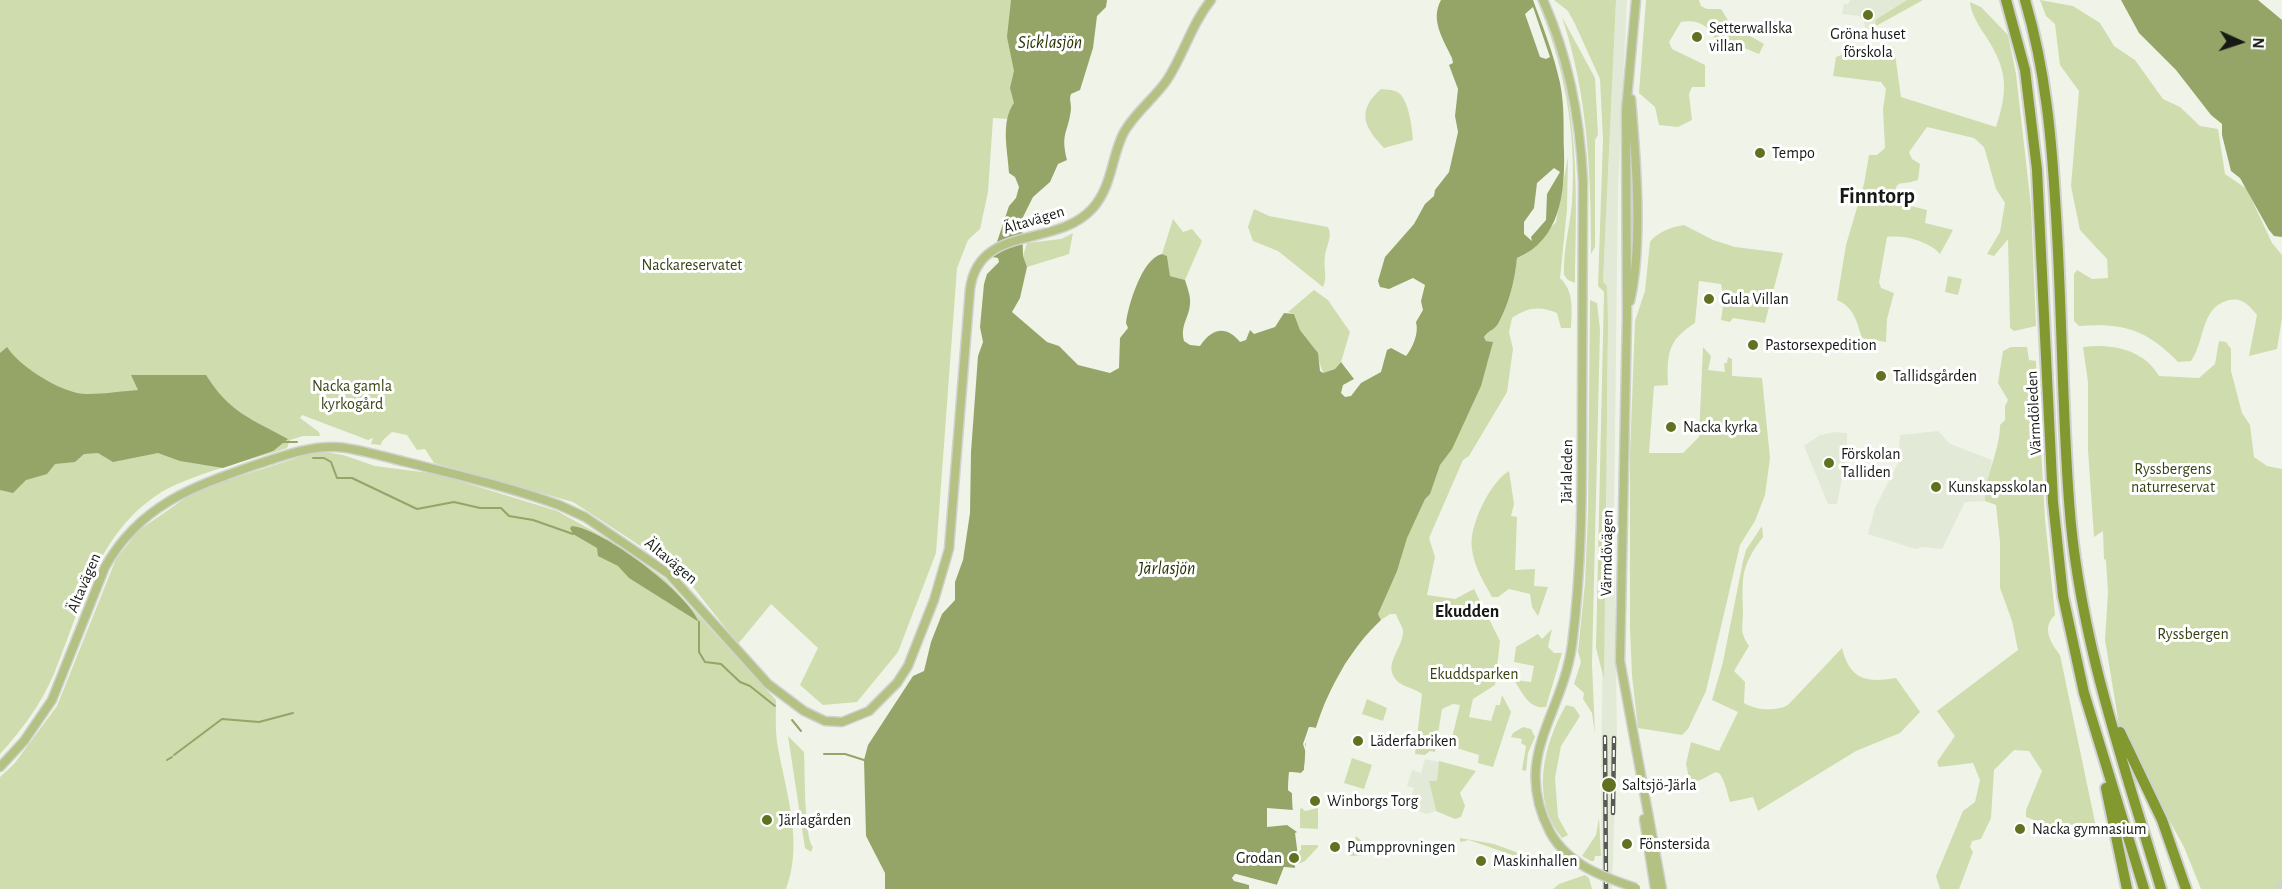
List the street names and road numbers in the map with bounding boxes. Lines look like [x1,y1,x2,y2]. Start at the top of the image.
street label: Ältavägen [1001,202,1067,238]
street label: Värmdöleden [2022,370,2046,456]
street label: Järlaleden [1557,439,1577,503]
street label: Värmdövägen [1597,510,1617,596]
street label: Ältavägen [641,533,701,589]
street label: Ältavägen [63,550,105,616]

